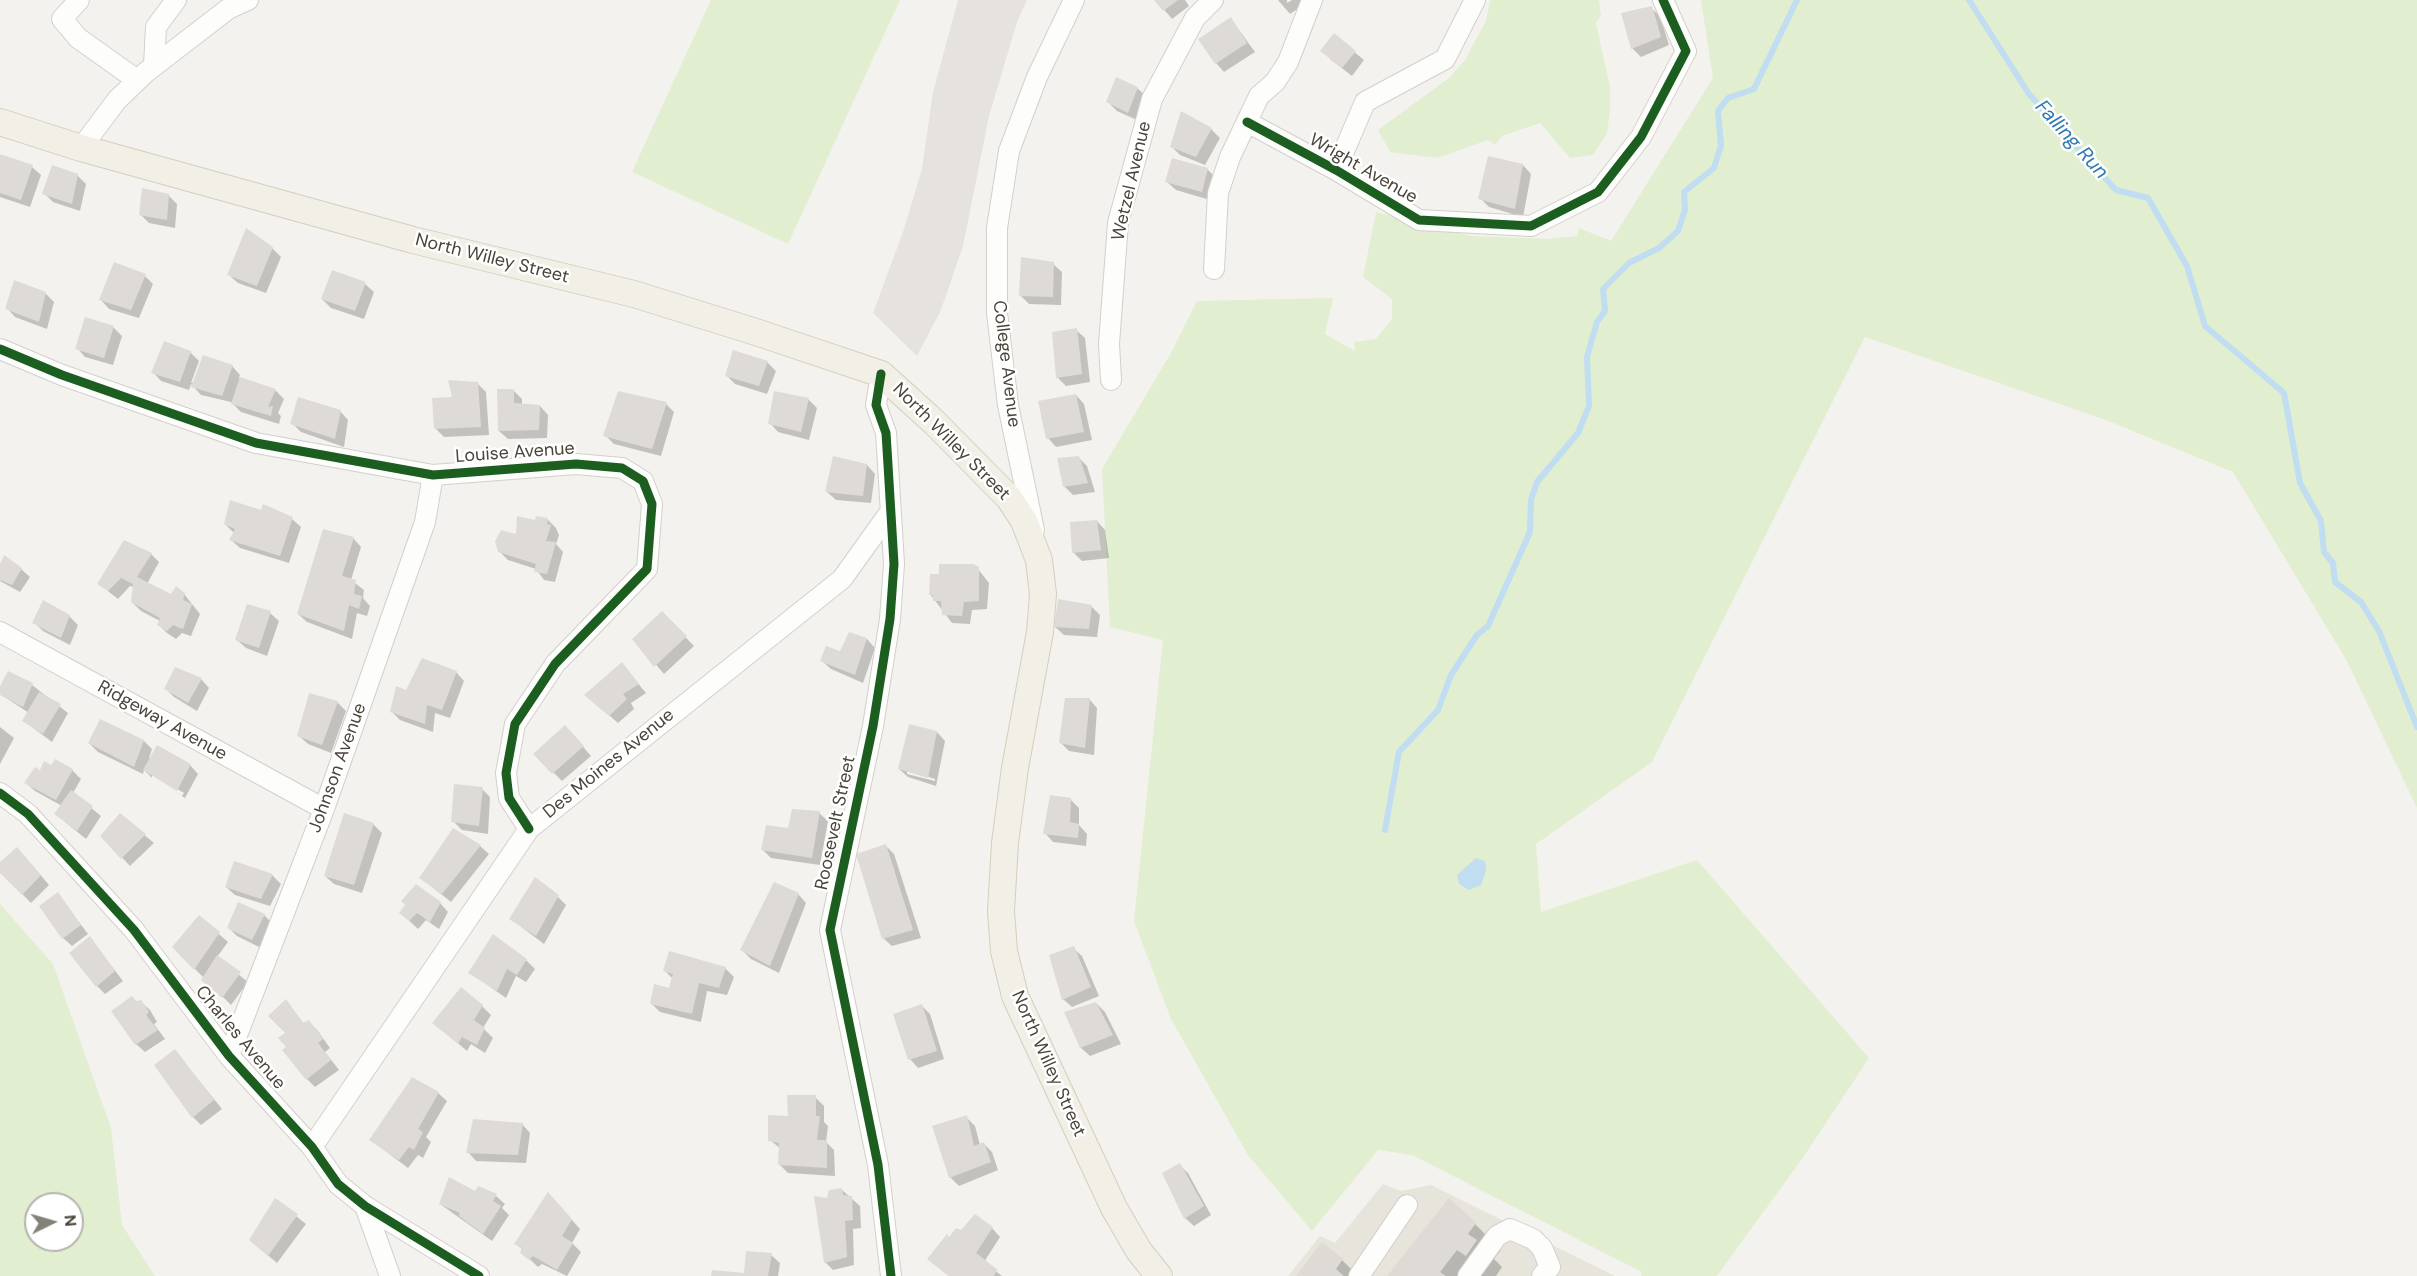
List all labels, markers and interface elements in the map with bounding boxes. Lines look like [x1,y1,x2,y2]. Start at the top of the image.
water label: Falling Run [2029,96,2113,184]
street label: Wetzel Avenue [1108,119,1156,243]
street label: Wright Avenue [1305,129,1421,209]
street label: North Willey Street [413,229,571,289]
street label: College Avenue [988,299,1024,429]
street label: North Willey Street [888,379,1014,505]
street label: Louise Avenue [455,438,575,468]
street label: Ridgeway Avenue [93,676,231,766]
street label: Johnson Avenue [305,700,371,836]
street label: Des Moines Avenue [539,705,679,823]
street label: Roosevelt Street [811,754,861,892]
street label: Charles Avenue [190,982,290,1094]
street label: North Willey Street [1006,988,1090,1140]
north arrow [24,1192,84,1252]
text: N [59,1214,81,1227]

